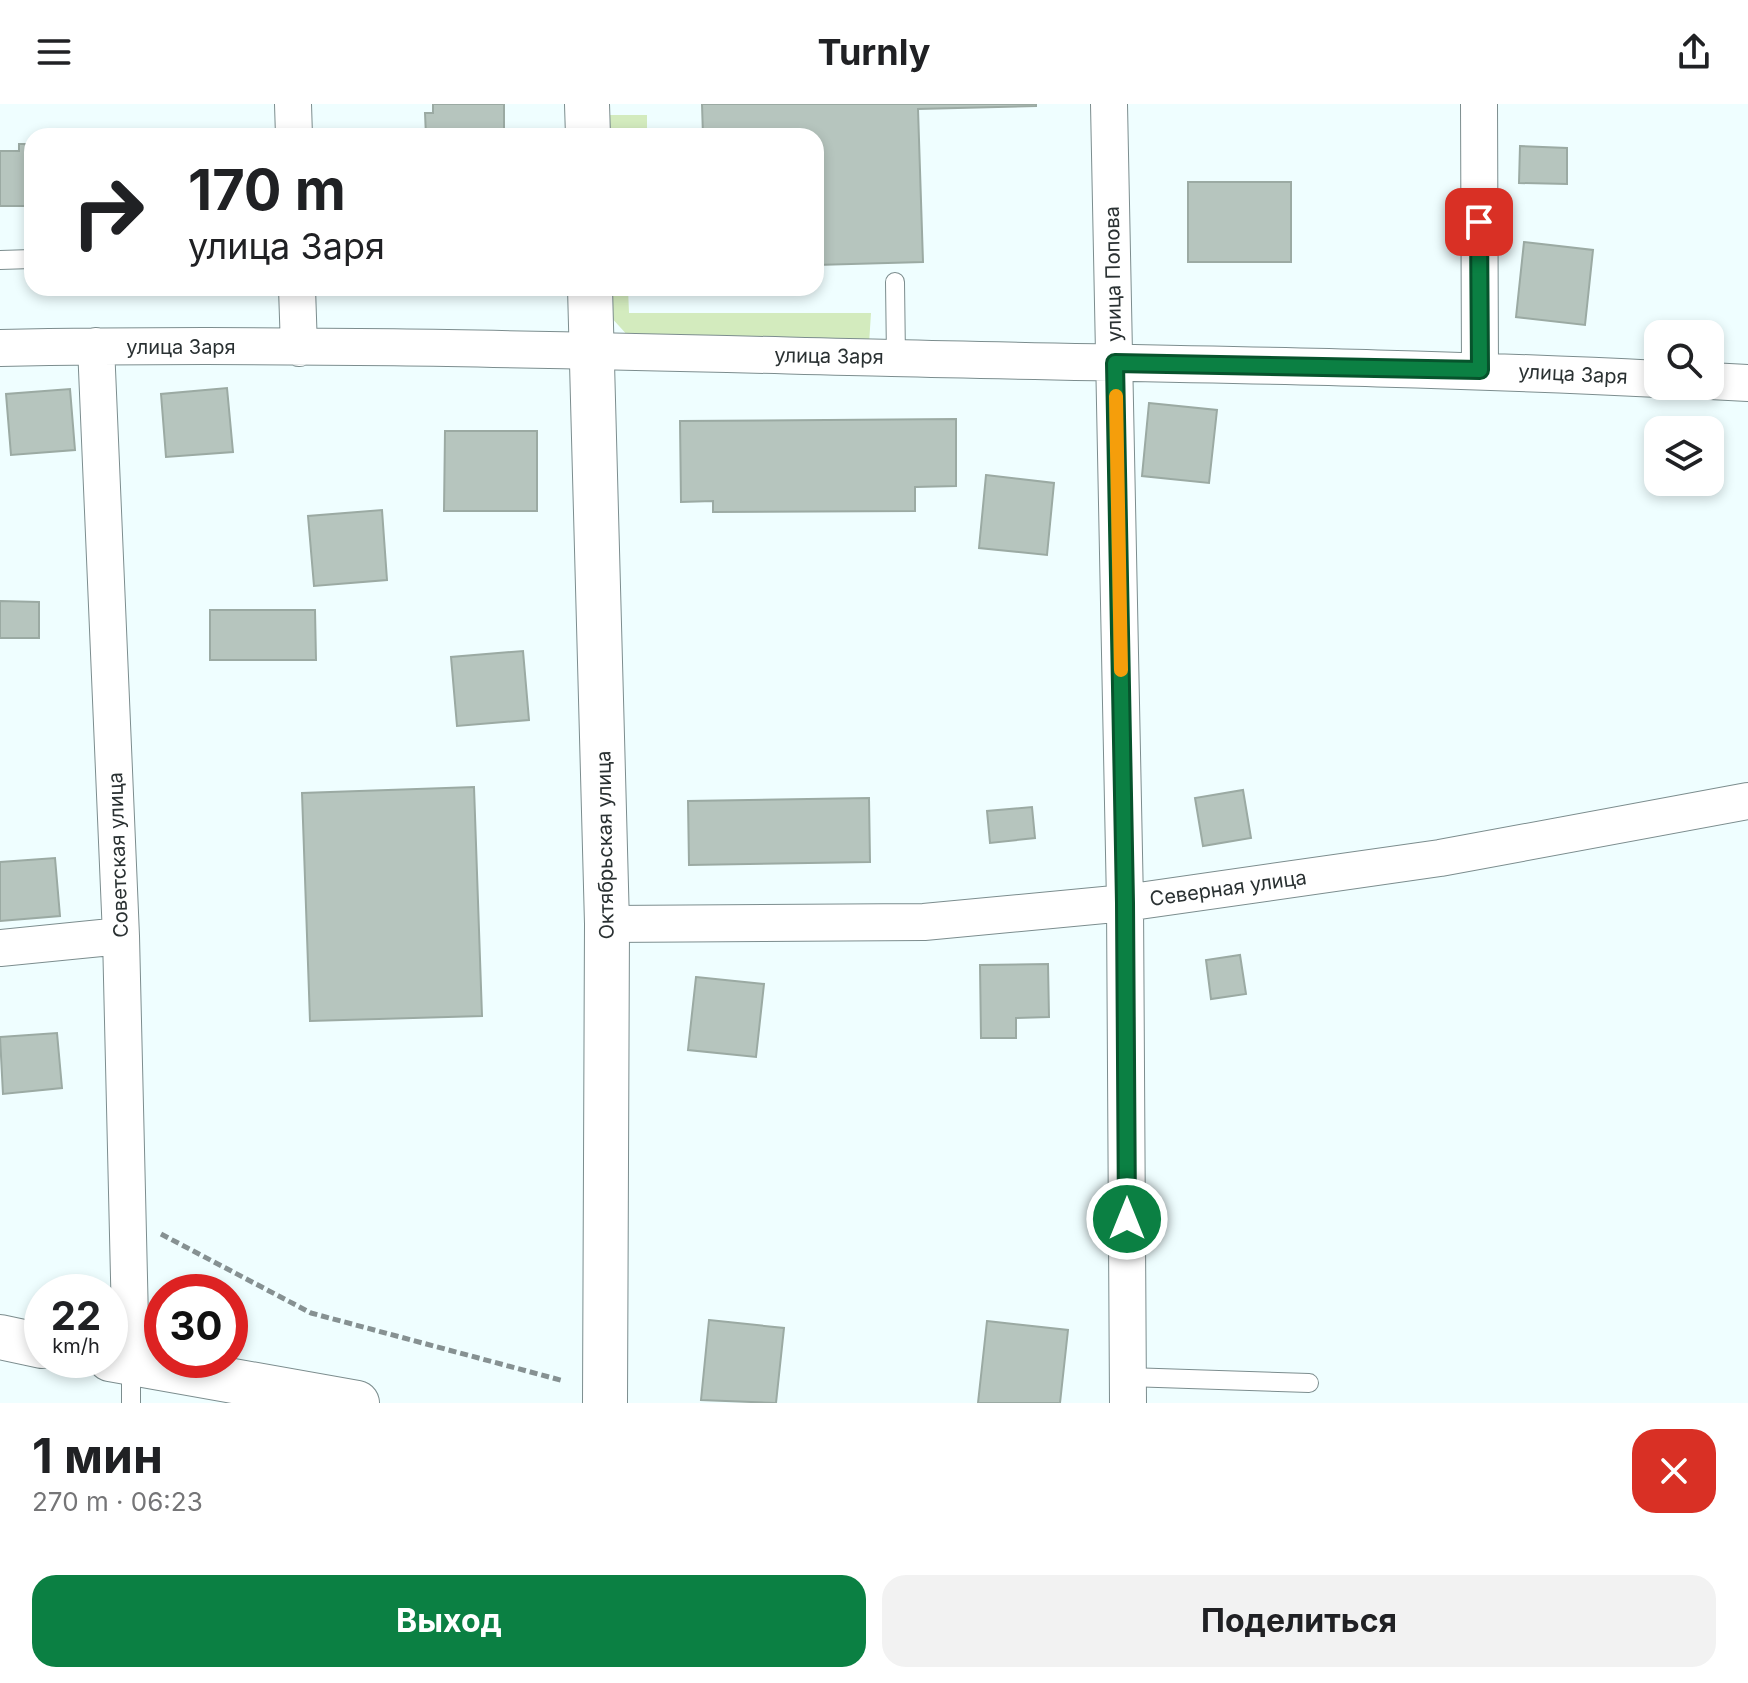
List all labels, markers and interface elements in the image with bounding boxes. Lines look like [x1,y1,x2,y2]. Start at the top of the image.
icon: menu [32,30,76,74]
text: Turnly [818,30,930,74]
icon: share [1672,30,1716,74]
text: 170 m [188,156,346,224]
icon: right [56,160,160,264]
pin [1445,188,1513,256]
icon: arrive [1457,200,1501,244]
street label: улица Попова [1100,206,1126,342]
text: улица Заря [188,224,385,268]
map controls [1644,320,1724,496]
button: search [1644,320,1724,400]
street label: улица Заря [126,335,236,359]
street label: улица Заря [774,343,884,369]
street label: улица Заря [1518,359,1628,389]
button: layers [1644,416,1724,496]
street label: Октябрьская улица [591,750,619,940]
street label: Советская улица [103,772,133,938]
street label: Северная улица [1148,865,1308,911]
position arrow [1085,1177,1169,1261]
speed limit sign: 30 [144,1274,248,1378]
text: 22 [51,1291,101,1340]
text: km/h [52,1334,100,1358]
text: 1 мин [32,1426,163,1485]
button: close [1632,1429,1716,1513]
text: 270 m · 06:23 [32,1486,203,1517]
button: Выход [32,1575,866,1667]
button: Поделиться [882,1575,1716,1667]

